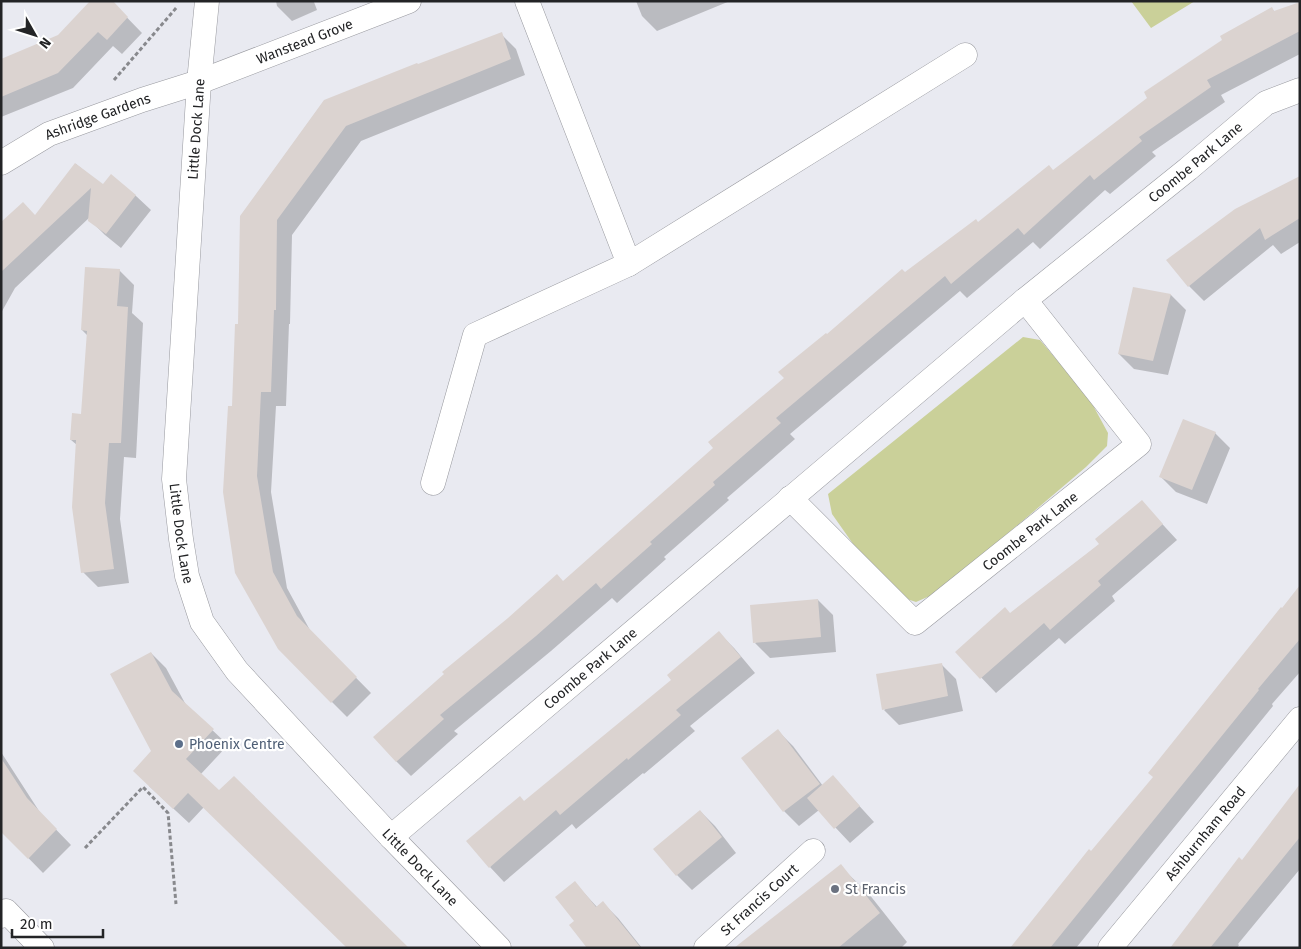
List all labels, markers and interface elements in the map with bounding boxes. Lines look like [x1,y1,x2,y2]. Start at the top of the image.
north arrow [10,10,60,60]
street label: Wanstead Grove [254,15,355,68]
text: N [35,34,54,52]
street label: Little Dock Lane [184,78,209,180]
street label: Ashridge Gardens [43,90,153,144]
street label: Coombe Park Lane [1145,119,1246,206]
street label: Little Dock Lane [166,482,197,586]
street label: Coombe Park Lane [979,488,1081,575]
street label: Coombe Park Lane [540,624,641,713]
place label: Phoenix Centre [189,736,285,753]
marker: Phoenix Centre [173,738,185,750]
street label: Ashburnham Road [1162,783,1249,884]
street label: Little Dock Lane [378,825,461,910]
street label: St Francis Court [717,860,803,940]
place label: St Francis [845,881,906,898]
marker: St Francis [829,883,841,895]
scale bar [12,906,104,938]
text: 20 m [20,915,53,933]

